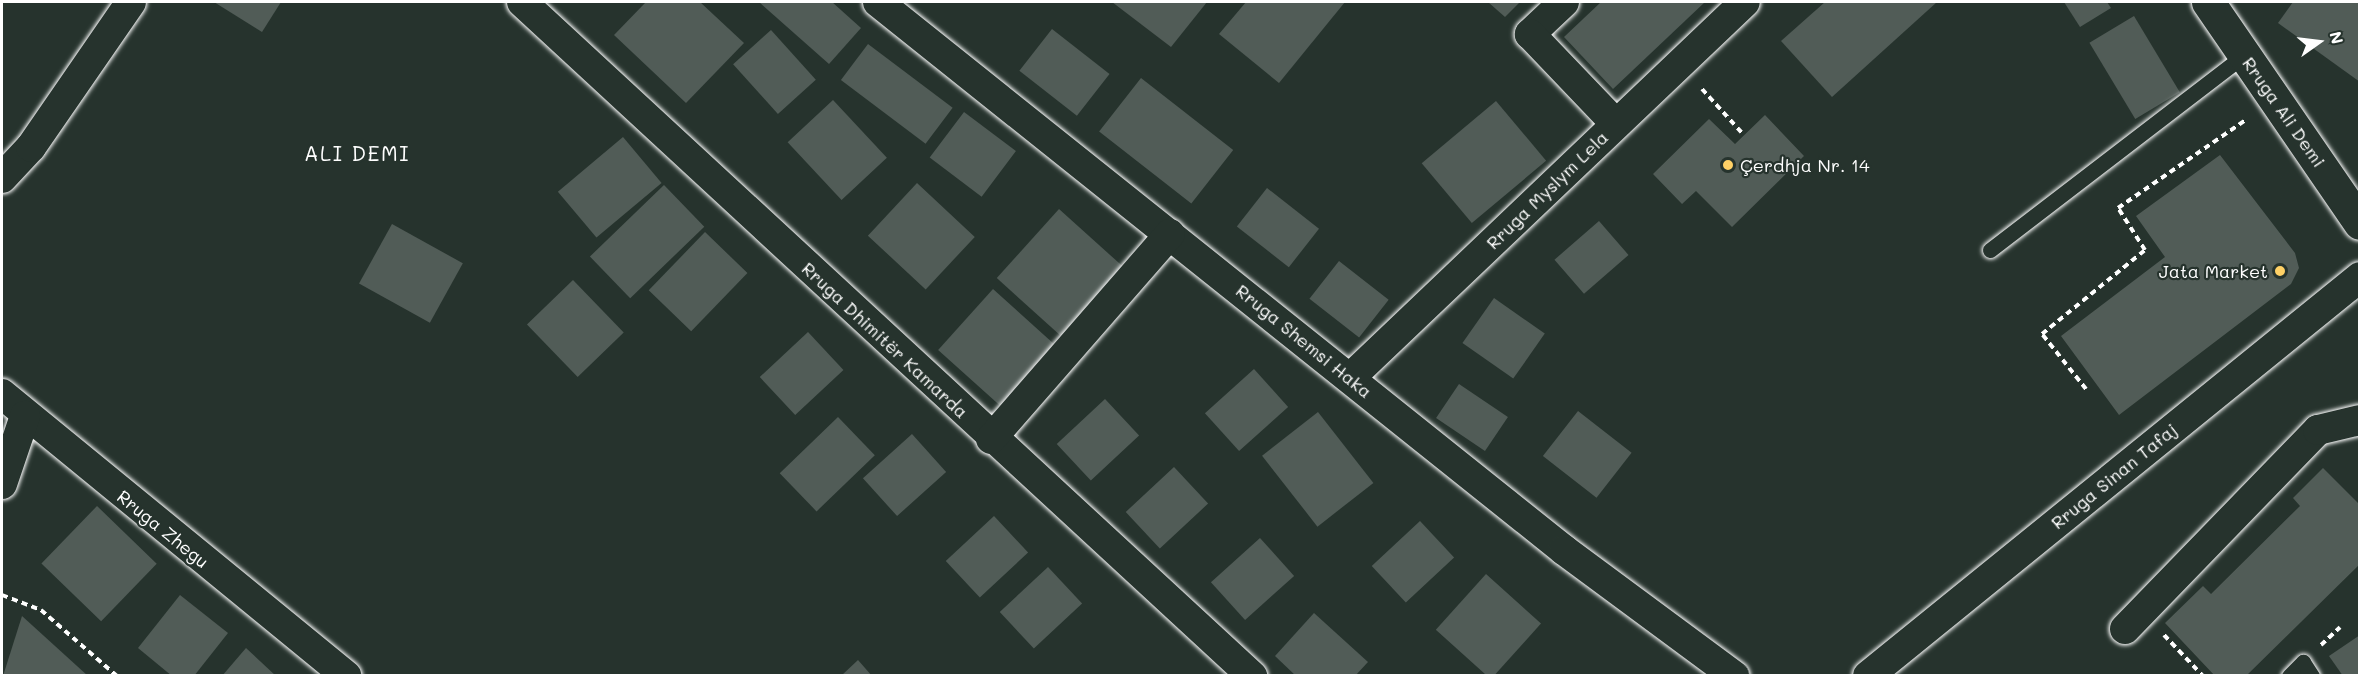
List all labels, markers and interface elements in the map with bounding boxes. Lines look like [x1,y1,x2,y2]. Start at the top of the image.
north arrow [2289,12,2349,72]
text: N [2325,29,2349,46]
street label: Rruga Ali Demi [2238,53,2330,171]
street label: Rruga Myslym Lela [1482,126,1612,254]
district label: ALI DEMI [304,140,410,166]
place label: Çerdhja Nr. 14 [1740,154,1870,176]
marker: Çerdhja Nr. 14 [1721,158,1735,172]
street label: Rruga Dhimitër Kamarda [798,257,972,423]
place label: Jata Market [2159,260,2268,282]
marker: Jata Market [2273,264,2287,278]
street label: Rruga Shemsi Haka [1232,280,1376,402]
street label: Rruga Sinan Tafaj [2047,419,2181,533]
street label: Rruga Zhegu [113,486,213,572]

